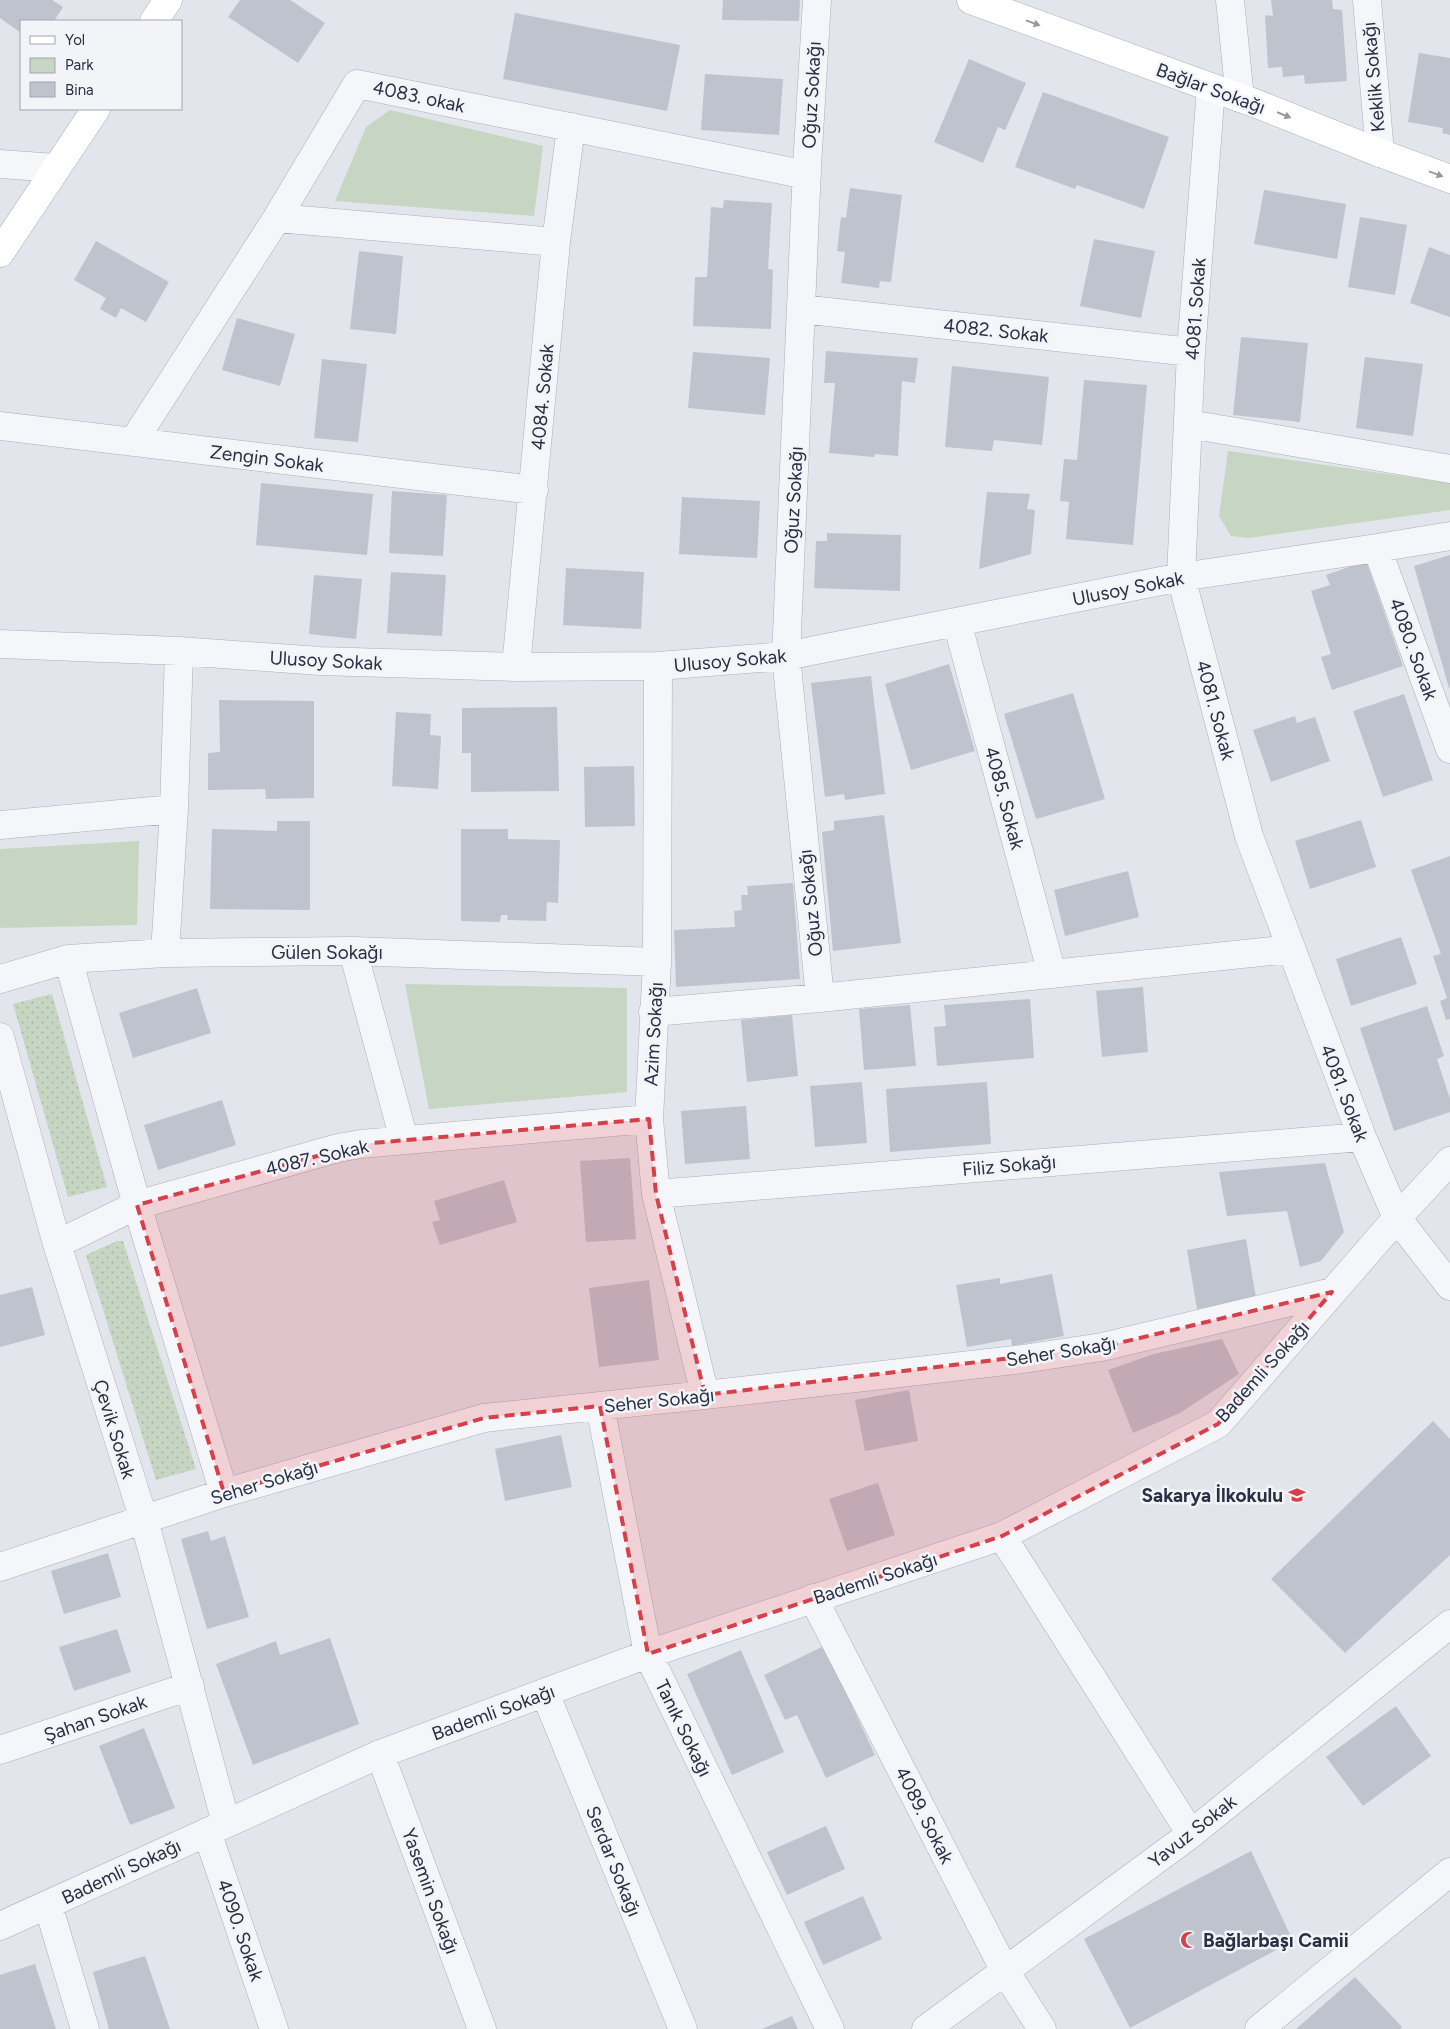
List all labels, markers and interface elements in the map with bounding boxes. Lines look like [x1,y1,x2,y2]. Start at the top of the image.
one-way arrow [1026,19,1041,27]
legend [20,20,182,110]
street label: Keklik Sokağı [1357,21,1390,133]
text: Yol [65,31,85,49]
street label: Oğuz Sokağı [797,41,826,149]
text: Park [65,56,94,74]
street label: Bağlar Sokağı [1153,58,1269,119]
street label: 4083. okak [371,76,468,118]
text: Bina [65,81,94,99]
one-way arrow [1277,112,1292,119]
one-way arrow [1429,170,1444,178]
street label: 4081. Sokak [1180,256,1211,361]
street label: 4082. Sokak [942,314,1050,348]
street label: 4084. Sokak [526,342,559,451]
street label: Zengin Sokak [209,440,326,477]
street label: Oğuz Sokağı [779,446,808,554]
street label: Ulusoy Sokak [1070,566,1187,611]
street label: 4080. Sokak [1384,595,1443,704]
street label: Ulusoy Sokak [673,644,788,677]
street label: Ulusoy Sokak [269,646,384,675]
street label: 4081. Sokak [1191,658,1240,763]
street label: 4085. Sokak [980,744,1030,853]
street label: Oğuz Sokağı [793,848,828,958]
street label: Gülen Sokağı [271,941,383,964]
street label: Azim Sokağı [639,981,668,1087]
street label: 4081. Sokak [1315,1041,1374,1146]
street label: 4087. Sokak [263,1134,372,1181]
street label: Filiz Sokağı [961,1150,1057,1181]
street label: Bademli Sokağı [1211,1316,1314,1427]
street label: Seher Sokağı [1004,1331,1118,1372]
street label: Çevik Sokak [89,1377,141,1482]
street label: Seher Sokağı [603,1383,715,1418]
street label: Seher Sokağı [208,1455,321,1510]
place label: Sakarya İlkokulu [1142,1484,1283,1507]
school or university icon: Sakarya İlkokulu [1287,1485,1307,1505]
street label: Bademli Sokağı [810,1548,940,1609]
street label: Tanık Sokağı [650,1676,717,1780]
street label: Bademli Sokağı [429,1680,558,1745]
street label: Şahan Sokak [41,1690,150,1747]
street label: 4089. Sokak [890,1763,959,1868]
street label: Yavuz Sokak [1144,1790,1241,1873]
street label: Serdar Sokağı [581,1802,646,1920]
street label: Yasemin Sokağı [397,1825,464,1957]
street label: Bademli Sokağı [58,1834,185,1909]
street label: 4090. Sokak [212,1876,269,1985]
place label: Bağlarbaşı Camii [1203,1929,1349,1952]
mosque icon: Bağlarbaşı Camii [1179,1930,1199,1950]

